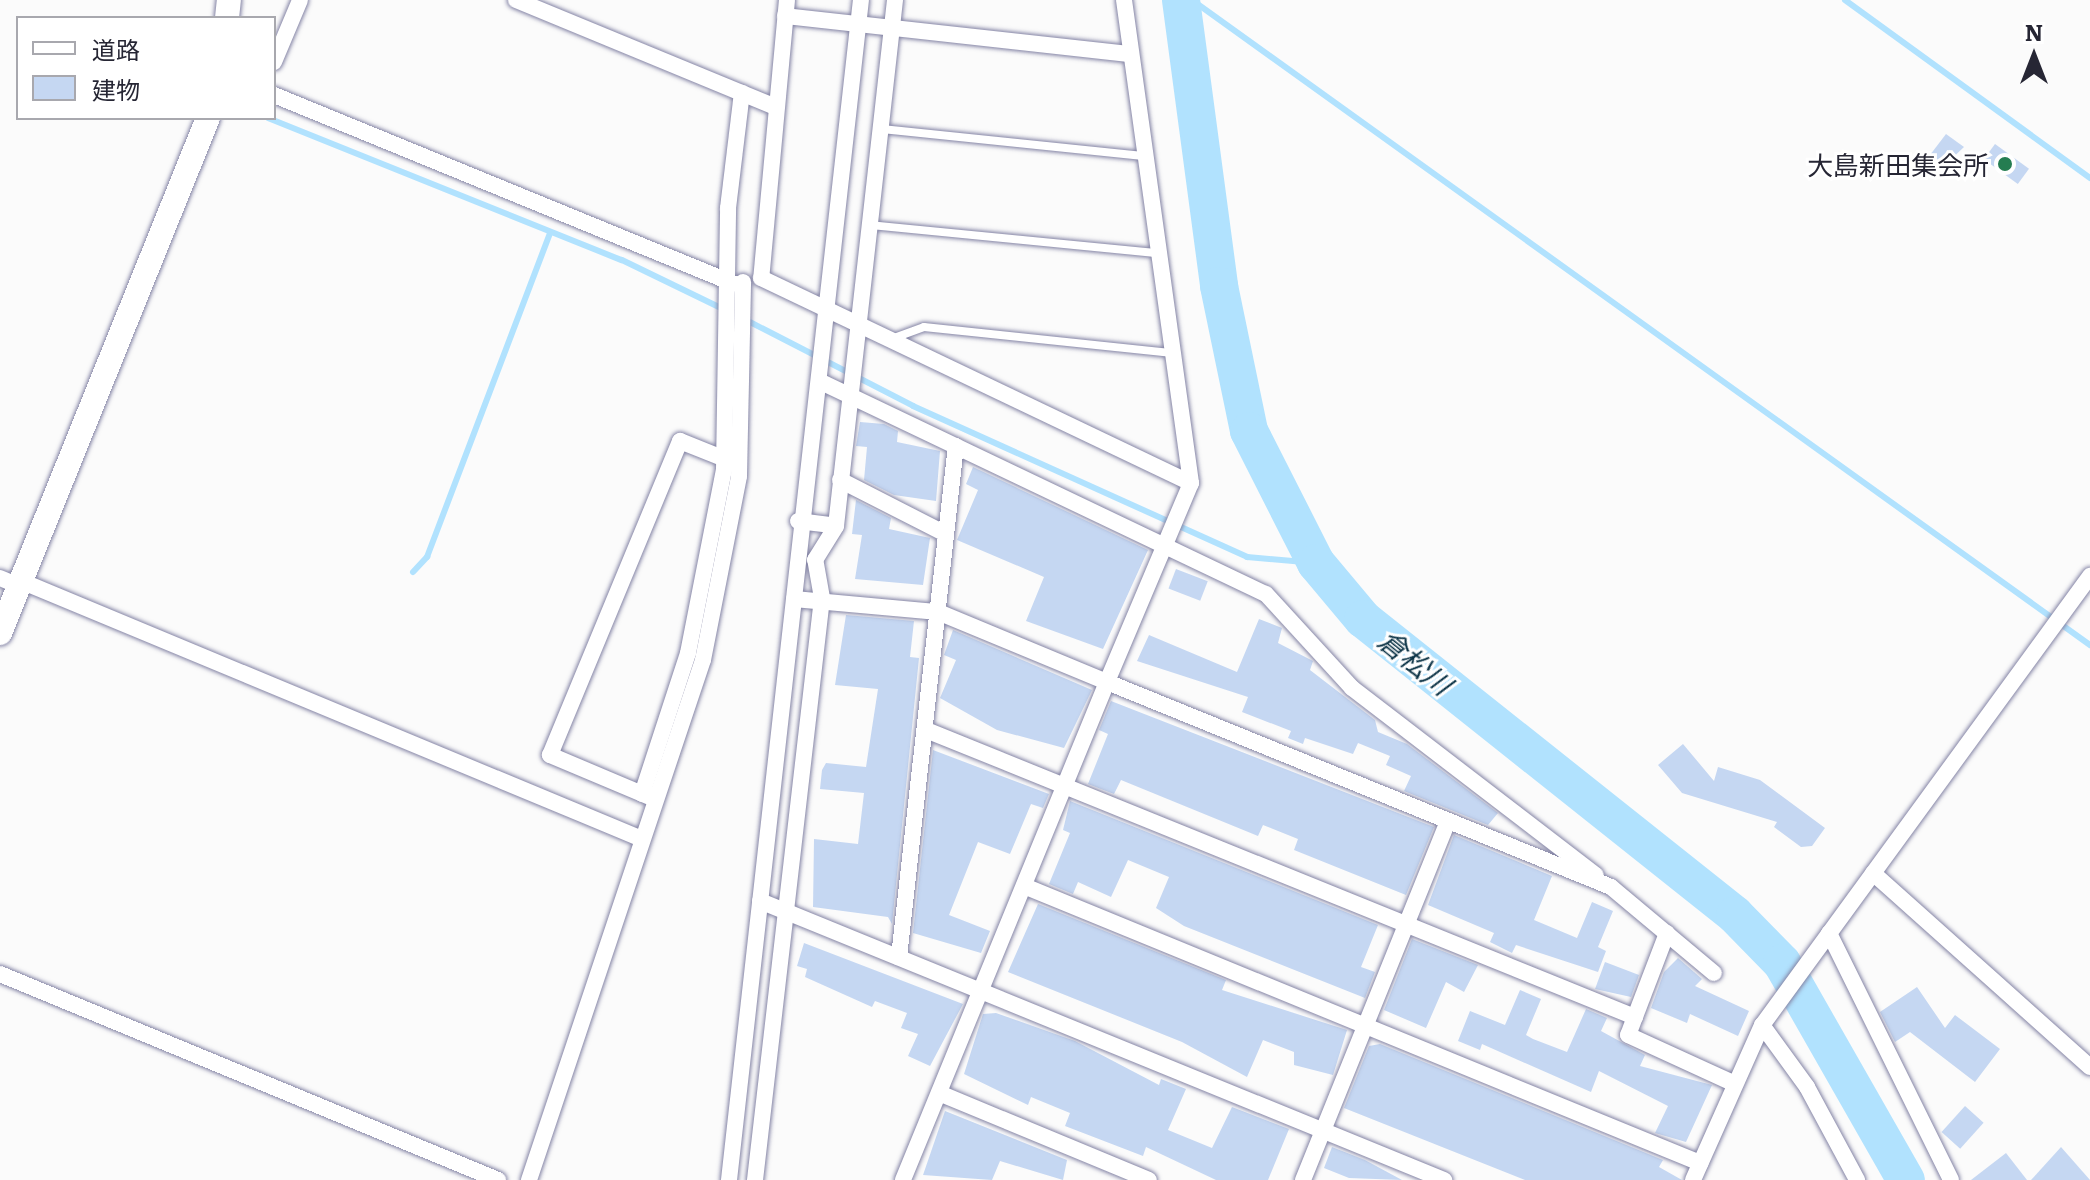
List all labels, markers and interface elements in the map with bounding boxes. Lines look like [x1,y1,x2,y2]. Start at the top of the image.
text: N [2025,15,2043,48]
legend [16,16,276,120]
north arrow [1994,16,2074,96]
text: 道路 [92,31,140,66]
text: 建物 [92,71,140,106]
place label: 大島新田集会所 [1807,148,1989,180]
marker: 大島新田集会所 [1996,155,2014,173]
water label: 倉松川 [1373,622,1459,700]

